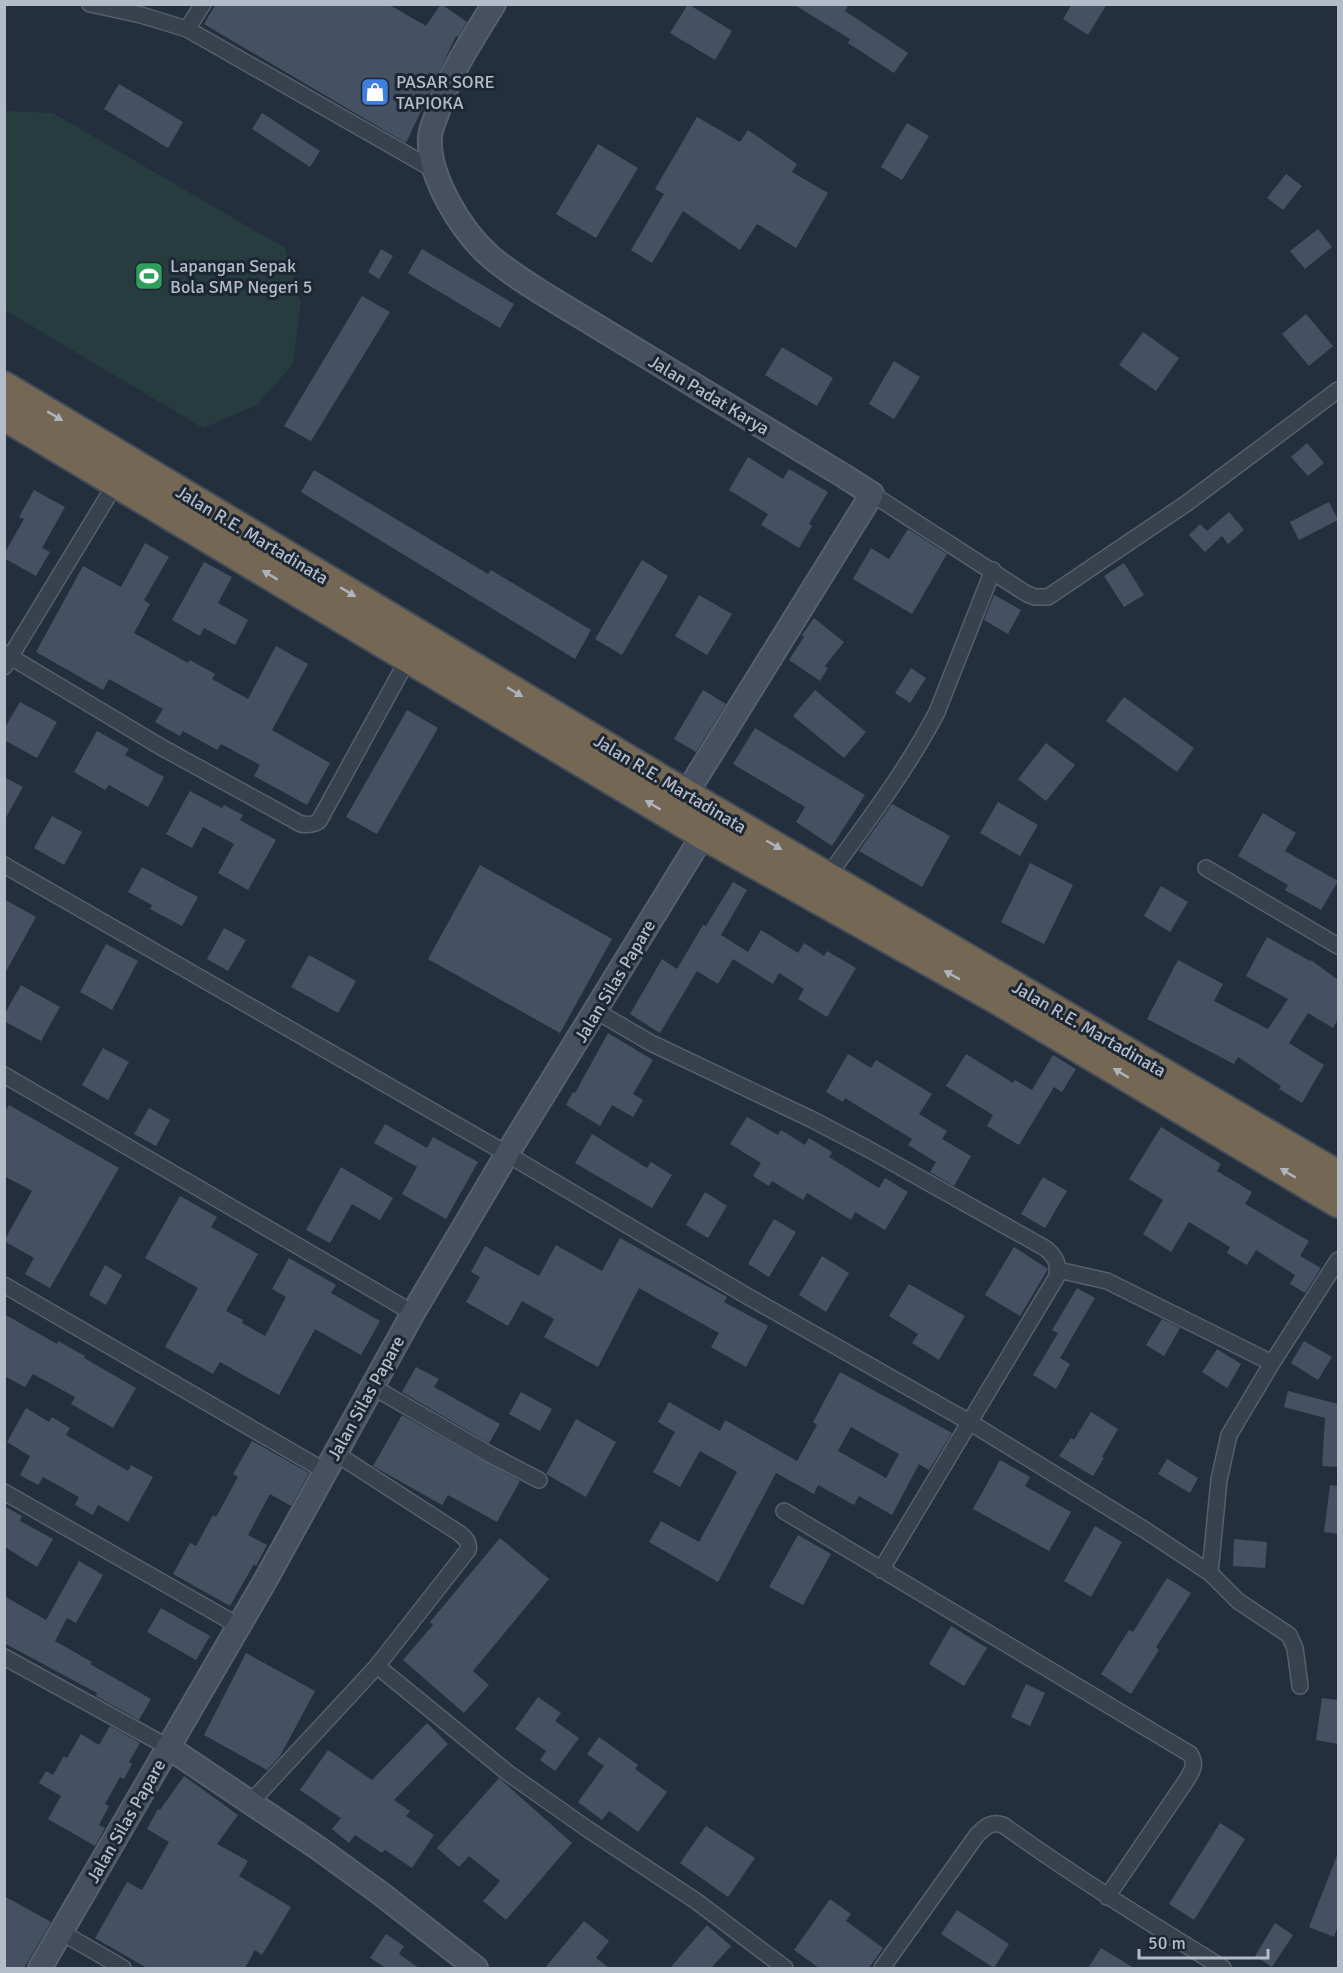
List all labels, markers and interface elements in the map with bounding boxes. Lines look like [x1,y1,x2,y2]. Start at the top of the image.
place label: PASAR SORE TAPIOKA [396,71,495,114]
shop icon: PASAR SORE TAPIOKA [359,76,391,108]
place label: Lapangan Sepak Bola SMP Negeri 5 [170,255,312,298]
sports icon: Lapangan Sepak Bola SMP Negeri 5 [133,260,165,292]
street label: Jalan Padat Karya [645,350,773,440]
one-way arrow [47,411,63,422]
street label: Jalan R.E. Martadinata [172,481,332,589]
one-way arrow [262,569,278,580]
one-way arrow [340,587,356,598]
one-way arrow [507,687,524,697]
street label: Jalan R.E. Martadinata [590,730,750,838]
one-way arrow [645,799,661,810]
one-way arrow [765,839,782,849]
street label: Jalan Silas Papare [570,916,660,1046]
one-way arrow [944,970,961,980]
street label: Jalan R.E. Martadinata [1008,976,1170,1082]
one-way arrow [1113,1068,1129,1079]
one-way arrow [1280,1168,1296,1179]
street label: Jalan Silas Papare [323,1332,409,1464]
street label: Jalan Silas Papare [82,1755,170,1887]
scale bar [1139,1922,1268,1960]
text: 50 m [1148,1932,1186,1954]

